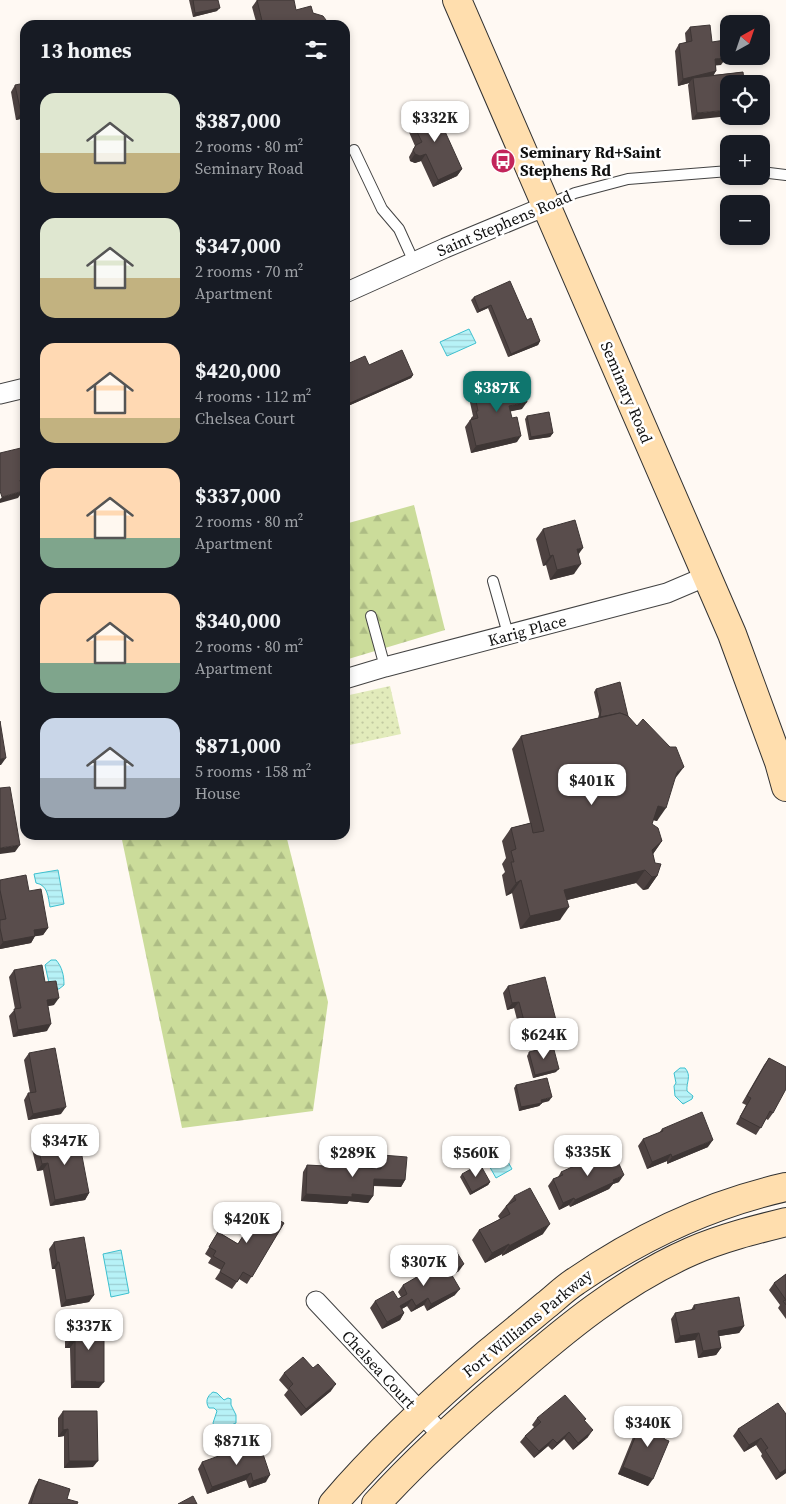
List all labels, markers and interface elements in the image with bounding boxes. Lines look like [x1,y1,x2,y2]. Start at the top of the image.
north arrow [720,15,770,65]
map controls [720,15,770,245]
text: 13 homes [40,36,132,65]
icon: filters [302,36,330,64]
button: locate [720,75,770,125]
pin: $332K [400,100,470,143]
text: $387,000 [195,106,281,135]
text: $332K [412,106,458,128]
icon: home [80,113,140,173]
text: 2 rooms · 80 m² [195,135,303,157]
button: + [720,135,770,185]
place label: Seminary Rd+Saint Stephens Rd [520,141,661,181]
bus stop icon: Seminary Rd+Saint Stephens Rd [490,148,516,174]
text: Seminary Road [195,157,303,179]
street label: Saint Stephens Road [433,185,575,261]
button: − [720,195,770,245]
text: $347,000 [195,231,281,260]
icon: home [80,238,140,298]
text: 2 rooms · 70 m² [195,260,303,282]
text: Apartment [195,282,272,304]
street label: Seminary Road [596,338,658,446]
text: $420,000 [195,356,281,385]
icon: home [80,363,140,423]
pin: $387K [462,370,532,413]
text: $387K [474,376,520,398]
text: 4 rooms · 112 m² [195,385,311,407]
text: Chelsea Court [195,407,295,429]
text: $337,000 [195,481,281,510]
icon: home [80,488,140,548]
text: 2 rooms · 80 m² [195,510,303,532]
text: Apartment [195,532,272,554]
text: $340,000 [195,606,281,635]
street label: Karig Place [485,609,569,651]
icon: home [80,613,140,673]
text: 2 rooms · 80 m² [195,635,303,657]
text: Apartment [195,657,272,679]
text: $871,000 [195,731,281,760]
icon: home [80,738,140,798]
text: 5 rooms · 158 m² [195,760,311,782]
pin: $401K [557,764,627,806]
text: $401K [569,769,615,791]
text: House [195,782,240,804]
pin: $624K [509,1018,579,1060]
text: $624K [521,1023,567,1045]
pin: $347K [30,1124,100,1166]
text: $347K [42,1129,88,1151]
pin: $335K [553,1134,623,1177]
pin: $289K [318,1136,388,1178]
pin: $560K [441,1136,511,1178]
text: $335K [565,1140,611,1162]
text: $289K [330,1141,376,1163]
text: $560K [453,1141,499,1163]
pin: $420K [212,1202,282,1244]
text: $420K [224,1207,270,1229]
pin: $307K [389,1244,459,1287]
text: $307K [401,1250,447,1272]
street label: Fort Williams Parkway [457,1263,597,1382]
pin: $337K [54,1308,124,1351]
text: $337K [66,1314,112,1336]
street label: Chelsea Court [337,1325,422,1414]
pin: $340K [613,1406,683,1448]
text: $340K [625,1411,671,1433]
pin: $871K [202,1424,272,1466]
text: $871K [214,1429,260,1451]

